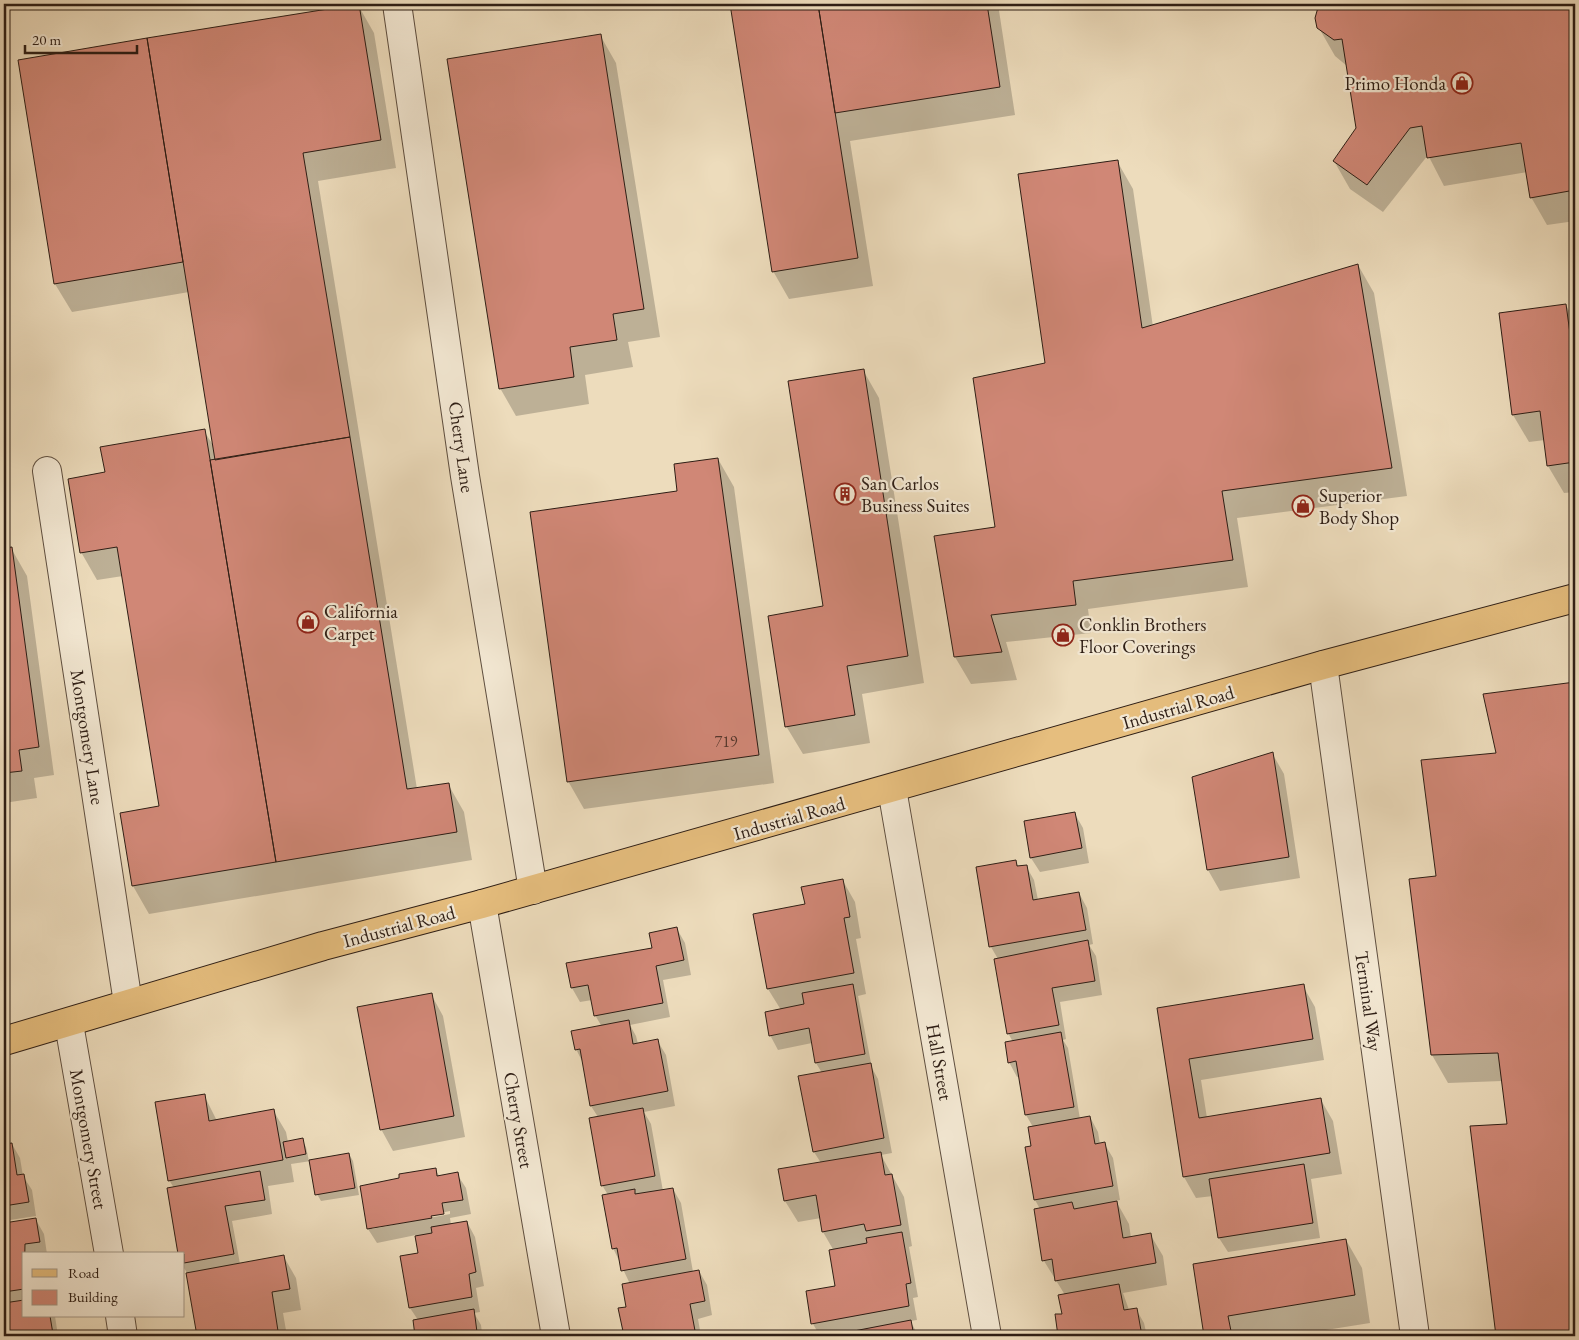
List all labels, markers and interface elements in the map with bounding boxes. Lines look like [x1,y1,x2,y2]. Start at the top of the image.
scale bar [25,22,138,54]
text: 20 m [32,30,61,49]
place label: Primo Honda [1345,71,1446,96]
shop icon: Primo Honda [1450,71,1474,95]
street label: Cherry Lane [443,400,480,494]
place label: San Carlos Business Suites [861,471,970,518]
building icon: San Carlos Business Suites [833,482,857,506]
place label: Superior Body Shop [1319,483,1399,530]
shop icon: Superior Body Shop [1291,494,1315,518]
place label: California Carpet [324,599,398,646]
shop icon: California Carpet [296,610,320,634]
place label: Conklin Brothers Floor Coverings [1079,612,1206,659]
shop icon: Conklin Brothers Floor Coverings [1051,623,1075,647]
street label: Montgomery Lane [64,668,111,806]
street label: Industrial Road [1119,680,1237,735]
house number: 719 [714,731,738,752]
street label: Industrial Road [730,791,848,846]
street label: Industrial Road [340,899,458,953]
street label: Terminal Way [1349,949,1388,1054]
street label: Hall Street [920,1022,959,1103]
street label: Montgomery Street [64,1067,113,1211]
street label: Cherry Street [498,1070,539,1170]
legend [22,1252,185,1318]
text: Road [68,1263,100,1282]
text: Building [68,1287,118,1306]

